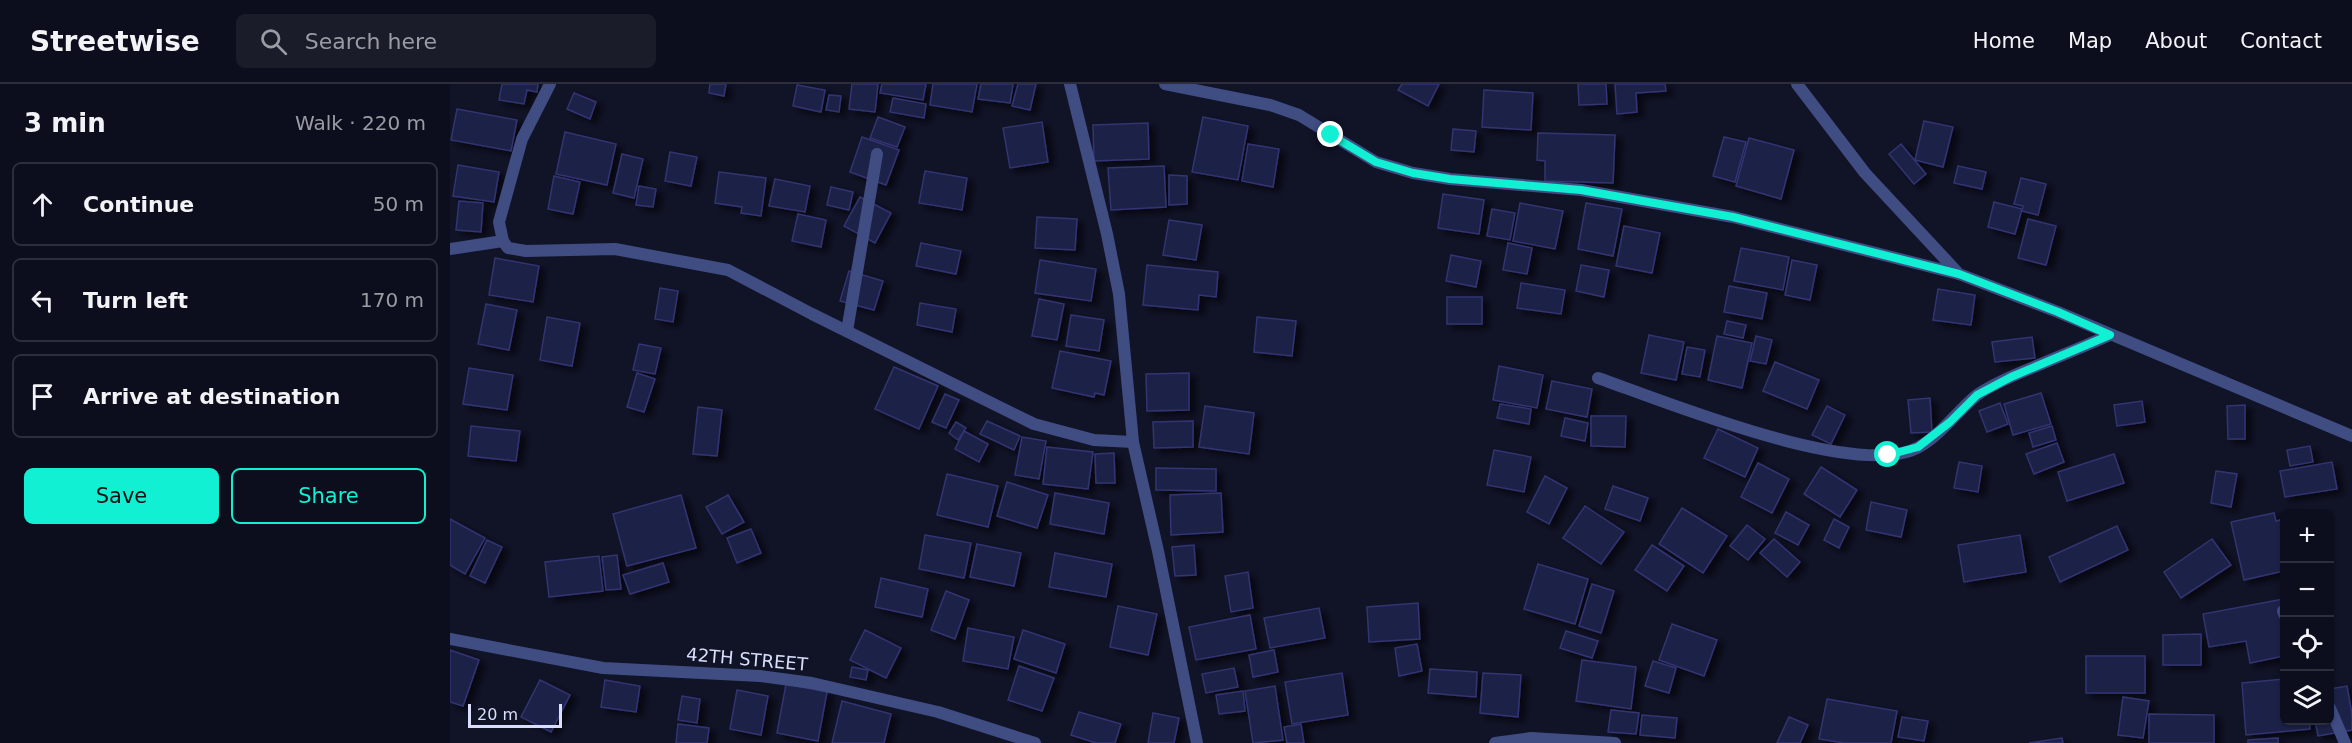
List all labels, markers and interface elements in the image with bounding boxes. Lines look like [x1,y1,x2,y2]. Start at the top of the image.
search box [236,14,656,68]
text: Streetwise [30,25,200,58]
icon: search [257,25,290,58]
text: Search here [305,29,437,54]
text: Home [1973,29,2035,53]
text: Map [2068,29,2112,53]
text: About [2145,29,2207,53]
text: Contact [2240,29,2322,53]
text: 3 min [24,108,106,138]
text: Walk · 220 m [295,111,426,135]
route end [1317,121,1343,147]
icon: ahead [26,188,59,221]
text: Continue [83,192,194,217]
text: 50 m [373,192,424,216]
icon: left [26,284,59,317]
text: Turn left [83,288,188,313]
text: 170 m [360,288,424,312]
icon: arrive [26,380,59,413]
text: Arrive at destination [83,384,340,409]
route start [1874,441,1900,467]
button: Save [24,468,219,524]
button: Share [231,468,426,524]
map controls [2280,509,2334,725]
button: + [2280,509,2334,563]
button: − [2280,563,2334,617]
button: locate [2280,617,2334,671]
street label: 42TH STREET [685,643,810,675]
button: layers [2280,671,2334,725]
scale bar [468,701,562,728]
text: 20 m [477,705,518,724]

